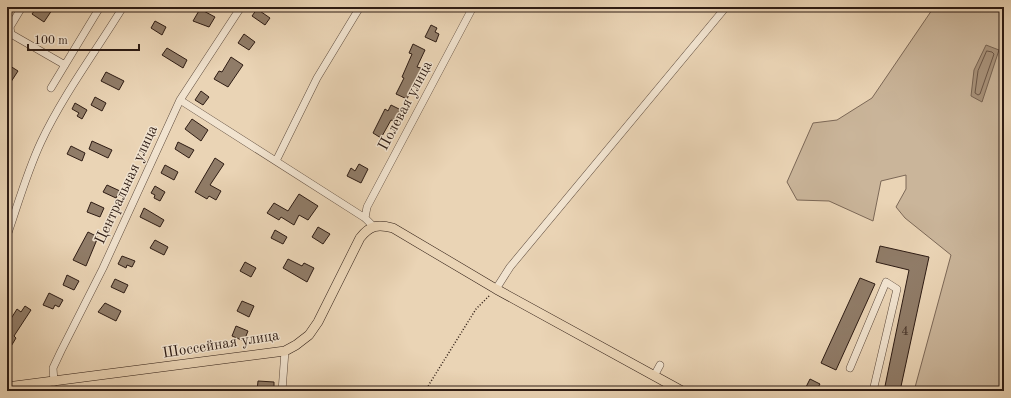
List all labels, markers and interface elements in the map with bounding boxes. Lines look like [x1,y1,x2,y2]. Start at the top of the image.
scale bar [28,26,139,52]
text: 100 m [34,35,68,47]
street label: Полевая улица [376,58,436,153]
street label: Центральная улица [93,123,161,247]
house number: 4 [901,325,909,338]
street label: Шоссейная улица [162,328,281,362]

